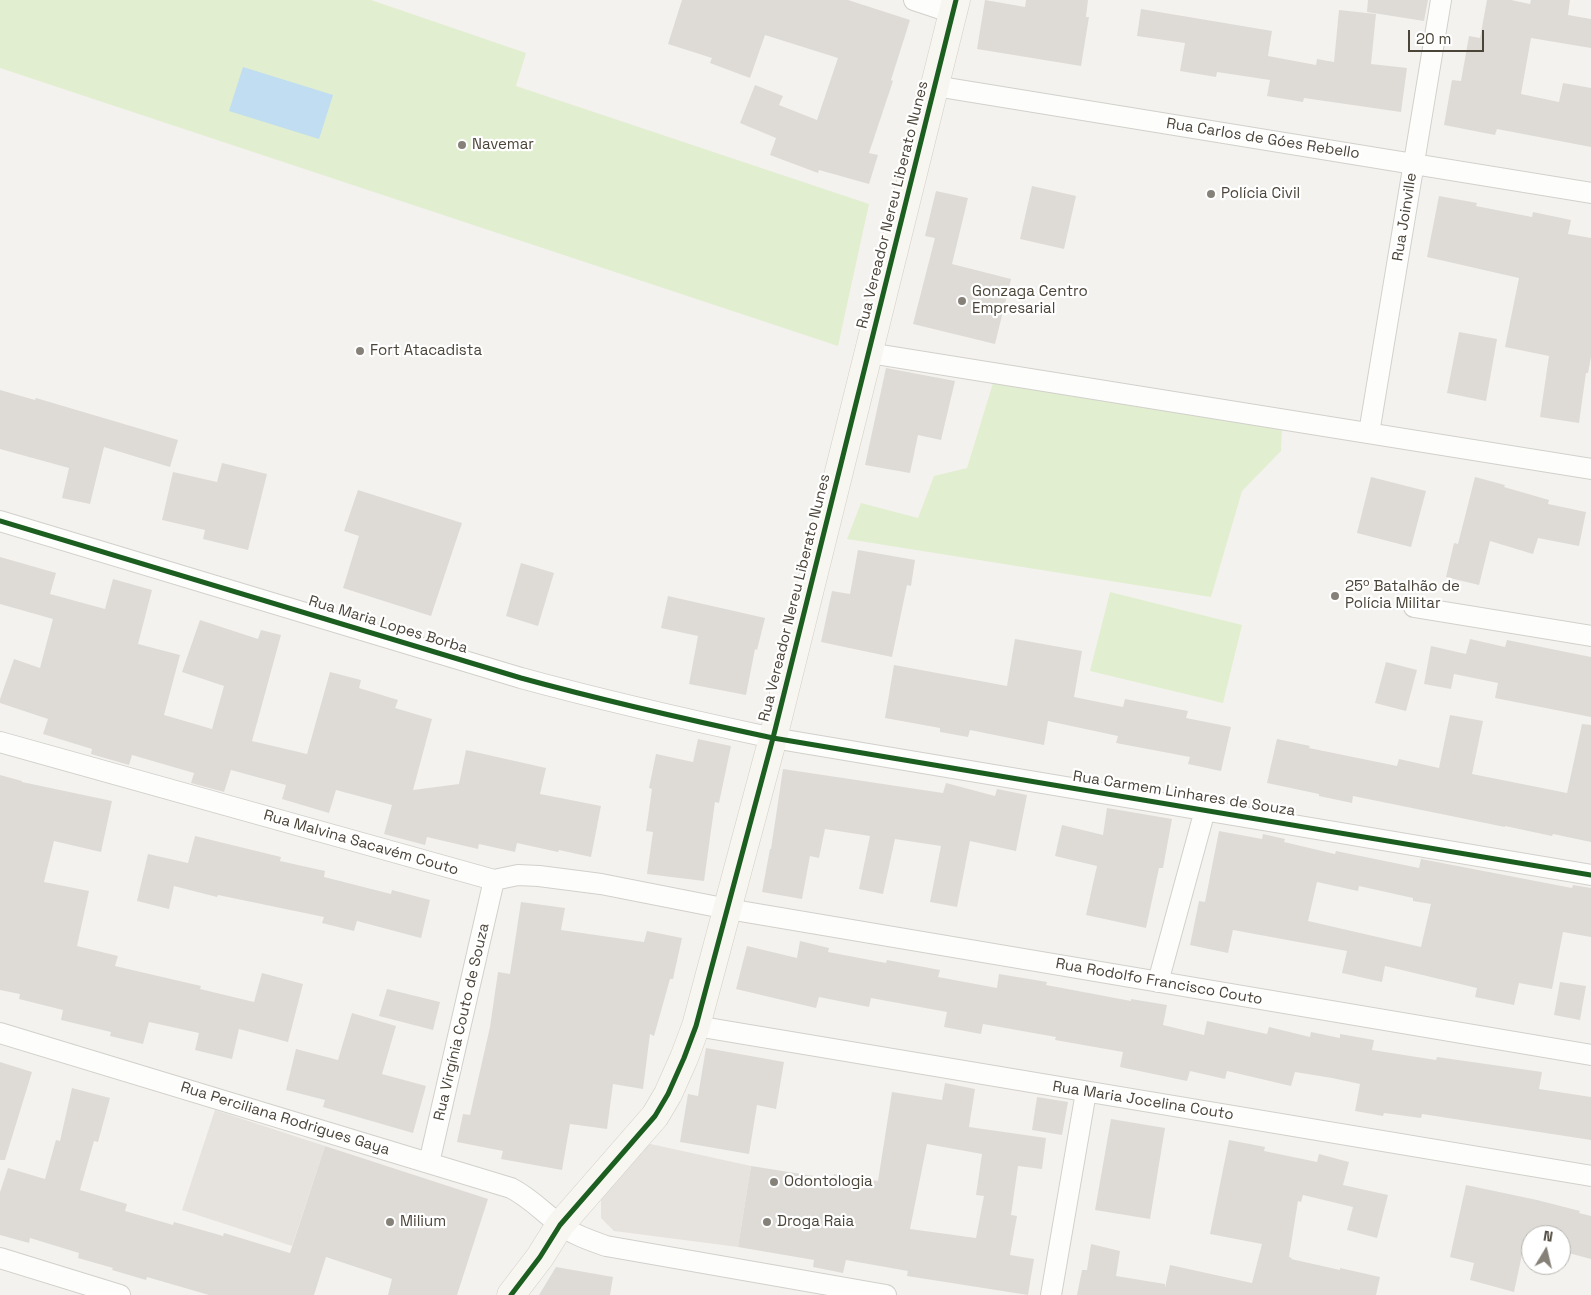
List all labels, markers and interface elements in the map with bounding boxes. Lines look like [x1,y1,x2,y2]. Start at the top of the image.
scale bar [1411,20,1487,52]
text: 20 m [1416,29,1451,48]
street label: Rua Vereador Nereu Liberato Nunes [853,79,933,331]
street label: Rua Carlos de Góes Rebello [1165,115,1361,163]
place label: Navemar [472,136,534,154]
marker: Navemar [456,139,468,151]
street label: Rua Joinville [1389,171,1421,263]
place label: Polícia Civil [1221,185,1300,203]
marker: Polícia Civil [1205,188,1217,200]
place label: Gonzaga Centro Empresarial [972,283,1088,318]
marker: Gonzaga Centro Empresarial [956,295,968,307]
place label: Fort Atacadista [370,342,482,360]
marker: Fort Atacadista [354,345,366,357]
street label: Rua Vereador Nereu Liberato Nunes [755,472,835,724]
place label: 25º Batalhão de Polícia Militar [1345,578,1460,613]
marker: 25º Batalhão de Polícia Militar [1329,590,1341,602]
street label: Rua Maria Lopes Borba [306,592,470,658]
street label: Rua Carmem Linhares de Souza [1072,768,1296,820]
street label: Rua Malvina Sacavém Couto [261,807,461,879]
street label: Rua Virgínia Couto de Souza [430,921,494,1123]
street label: Rua Rodolfo Francisco Couto [1054,955,1264,1009]
street label: Rua Maria Jocelina Couto [1051,1078,1235,1124]
street label: Rua Perciliana Rodrigues Gaya [178,1079,392,1159]
place label: Odontologia [784,1173,873,1191]
marker: Odontologia [768,1176,780,1188]
place label: Milium [400,1213,446,1231]
place label: Droga Raia [777,1213,854,1231]
marker: Milium [384,1216,396,1228]
marker: Droga Raia [761,1216,773,1228]
north arrow [1521,1225,1571,1275]
text: N [1542,1227,1554,1246]

